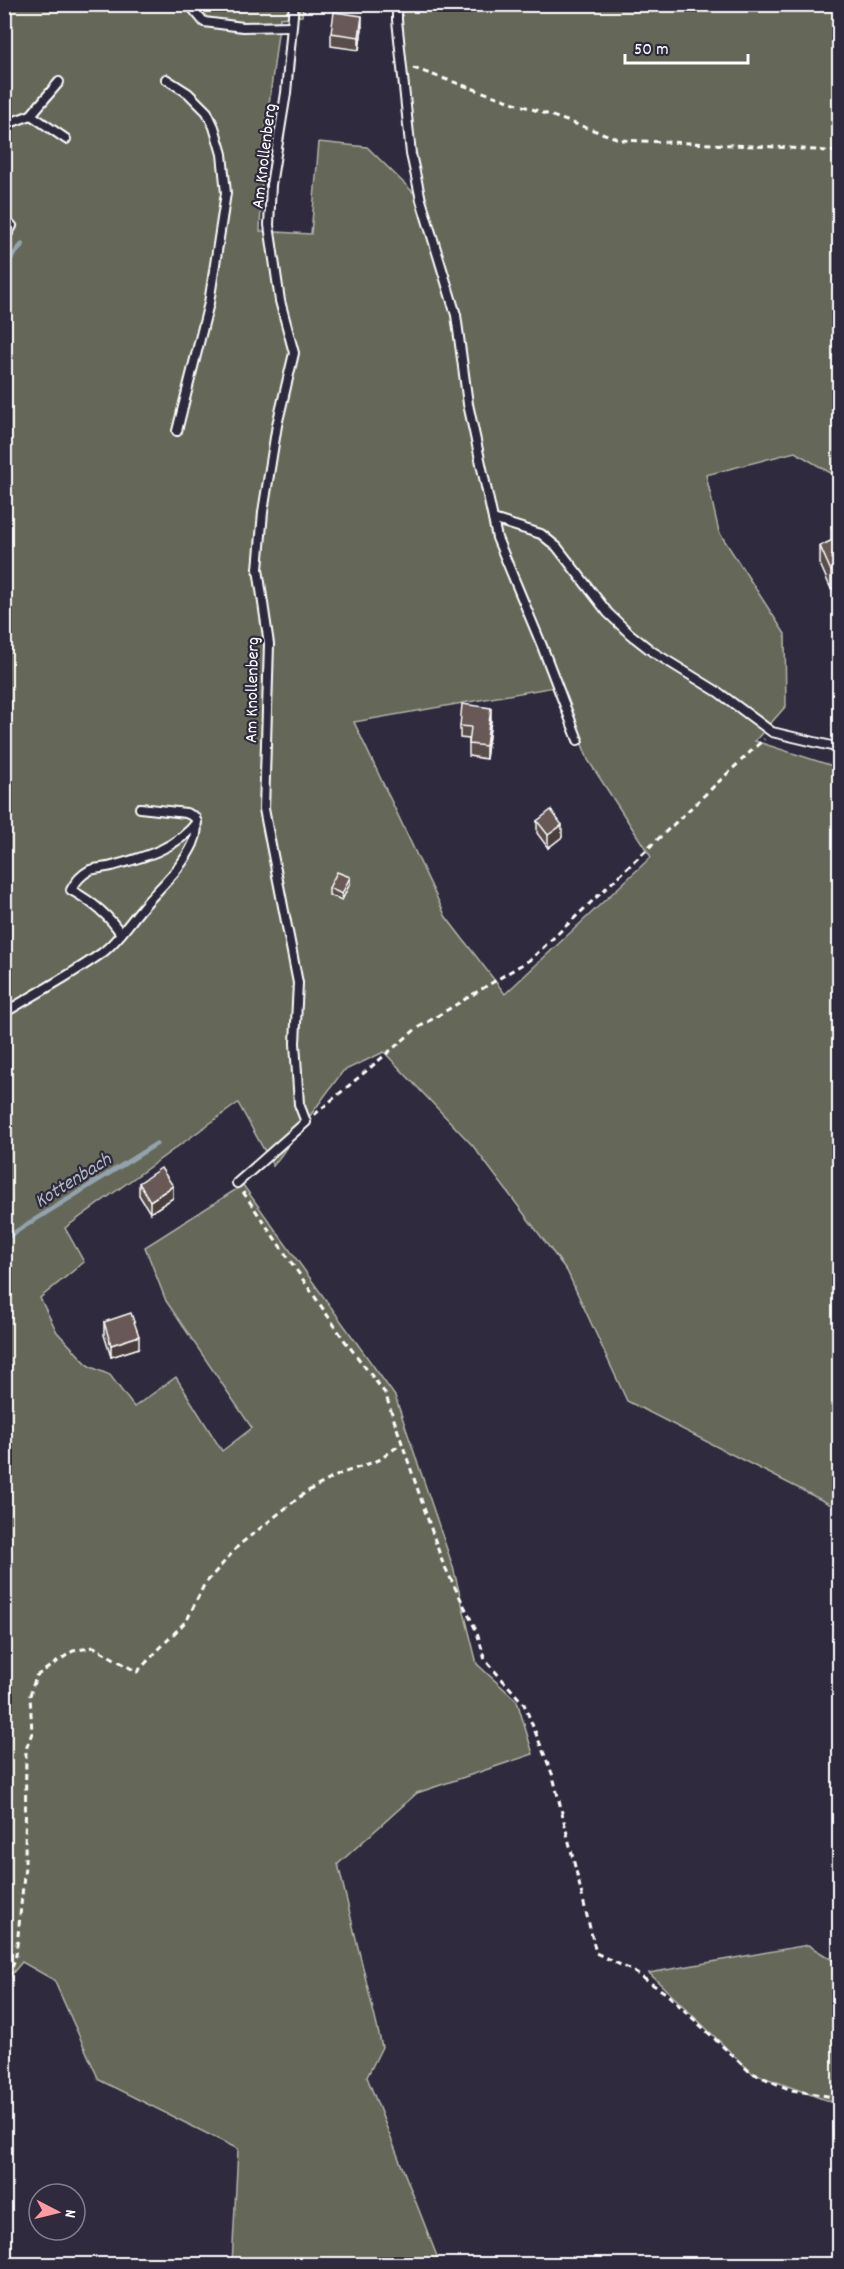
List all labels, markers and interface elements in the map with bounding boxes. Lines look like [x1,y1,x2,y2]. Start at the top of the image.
scale bar [625,27,748,65]
text: 50 m [634,38,669,63]
street label: Am Knollenberg [247,102,284,210]
street label: Am Knollenberg [240,637,267,743]
water label: Kottenbach [30,1146,118,1216]
north arrow [27,2182,87,2242]
text: N [57,2208,81,2219]

